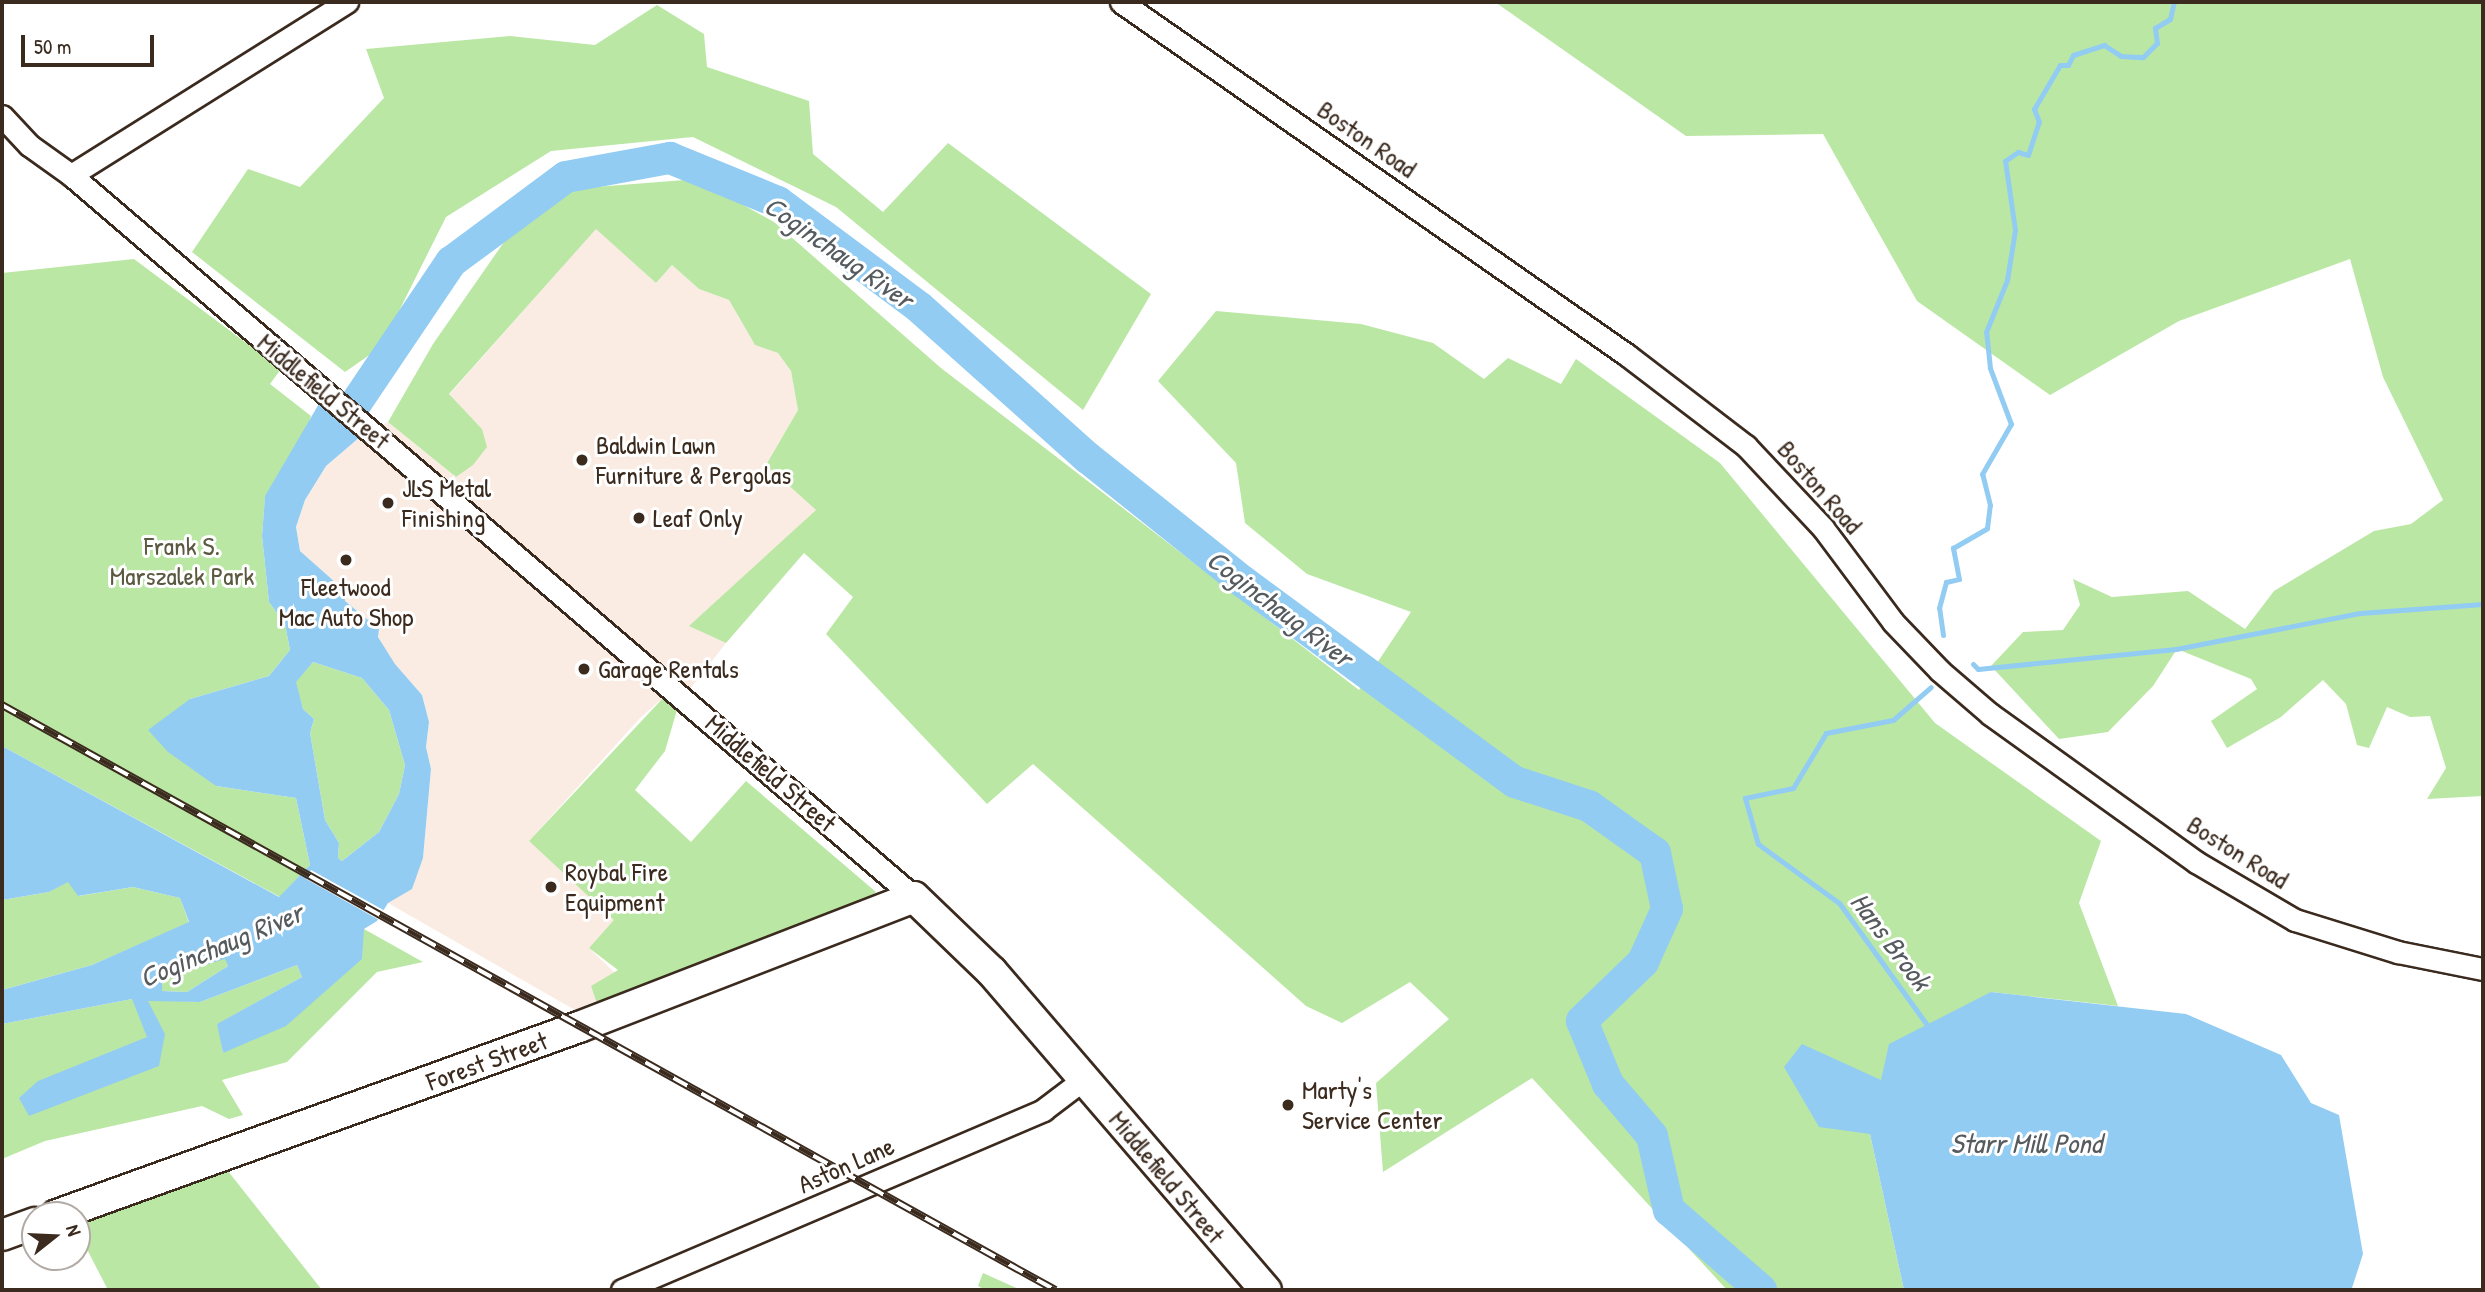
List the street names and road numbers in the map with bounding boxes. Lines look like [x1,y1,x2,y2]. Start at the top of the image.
street label: Boston Road [1312,94,1422,184]
street label: Middlefield Street [251,327,397,455]
street label: Boston Road [1771,434,1869,540]
street label: Middlefield Street [699,708,843,838]
street label: Boston Road [2182,809,2294,895]
street label: Forest Street [422,1025,552,1097]
street label: Middlefield Street [1103,1104,1231,1250]
street label: Aston Lane [793,1130,899,1200]

